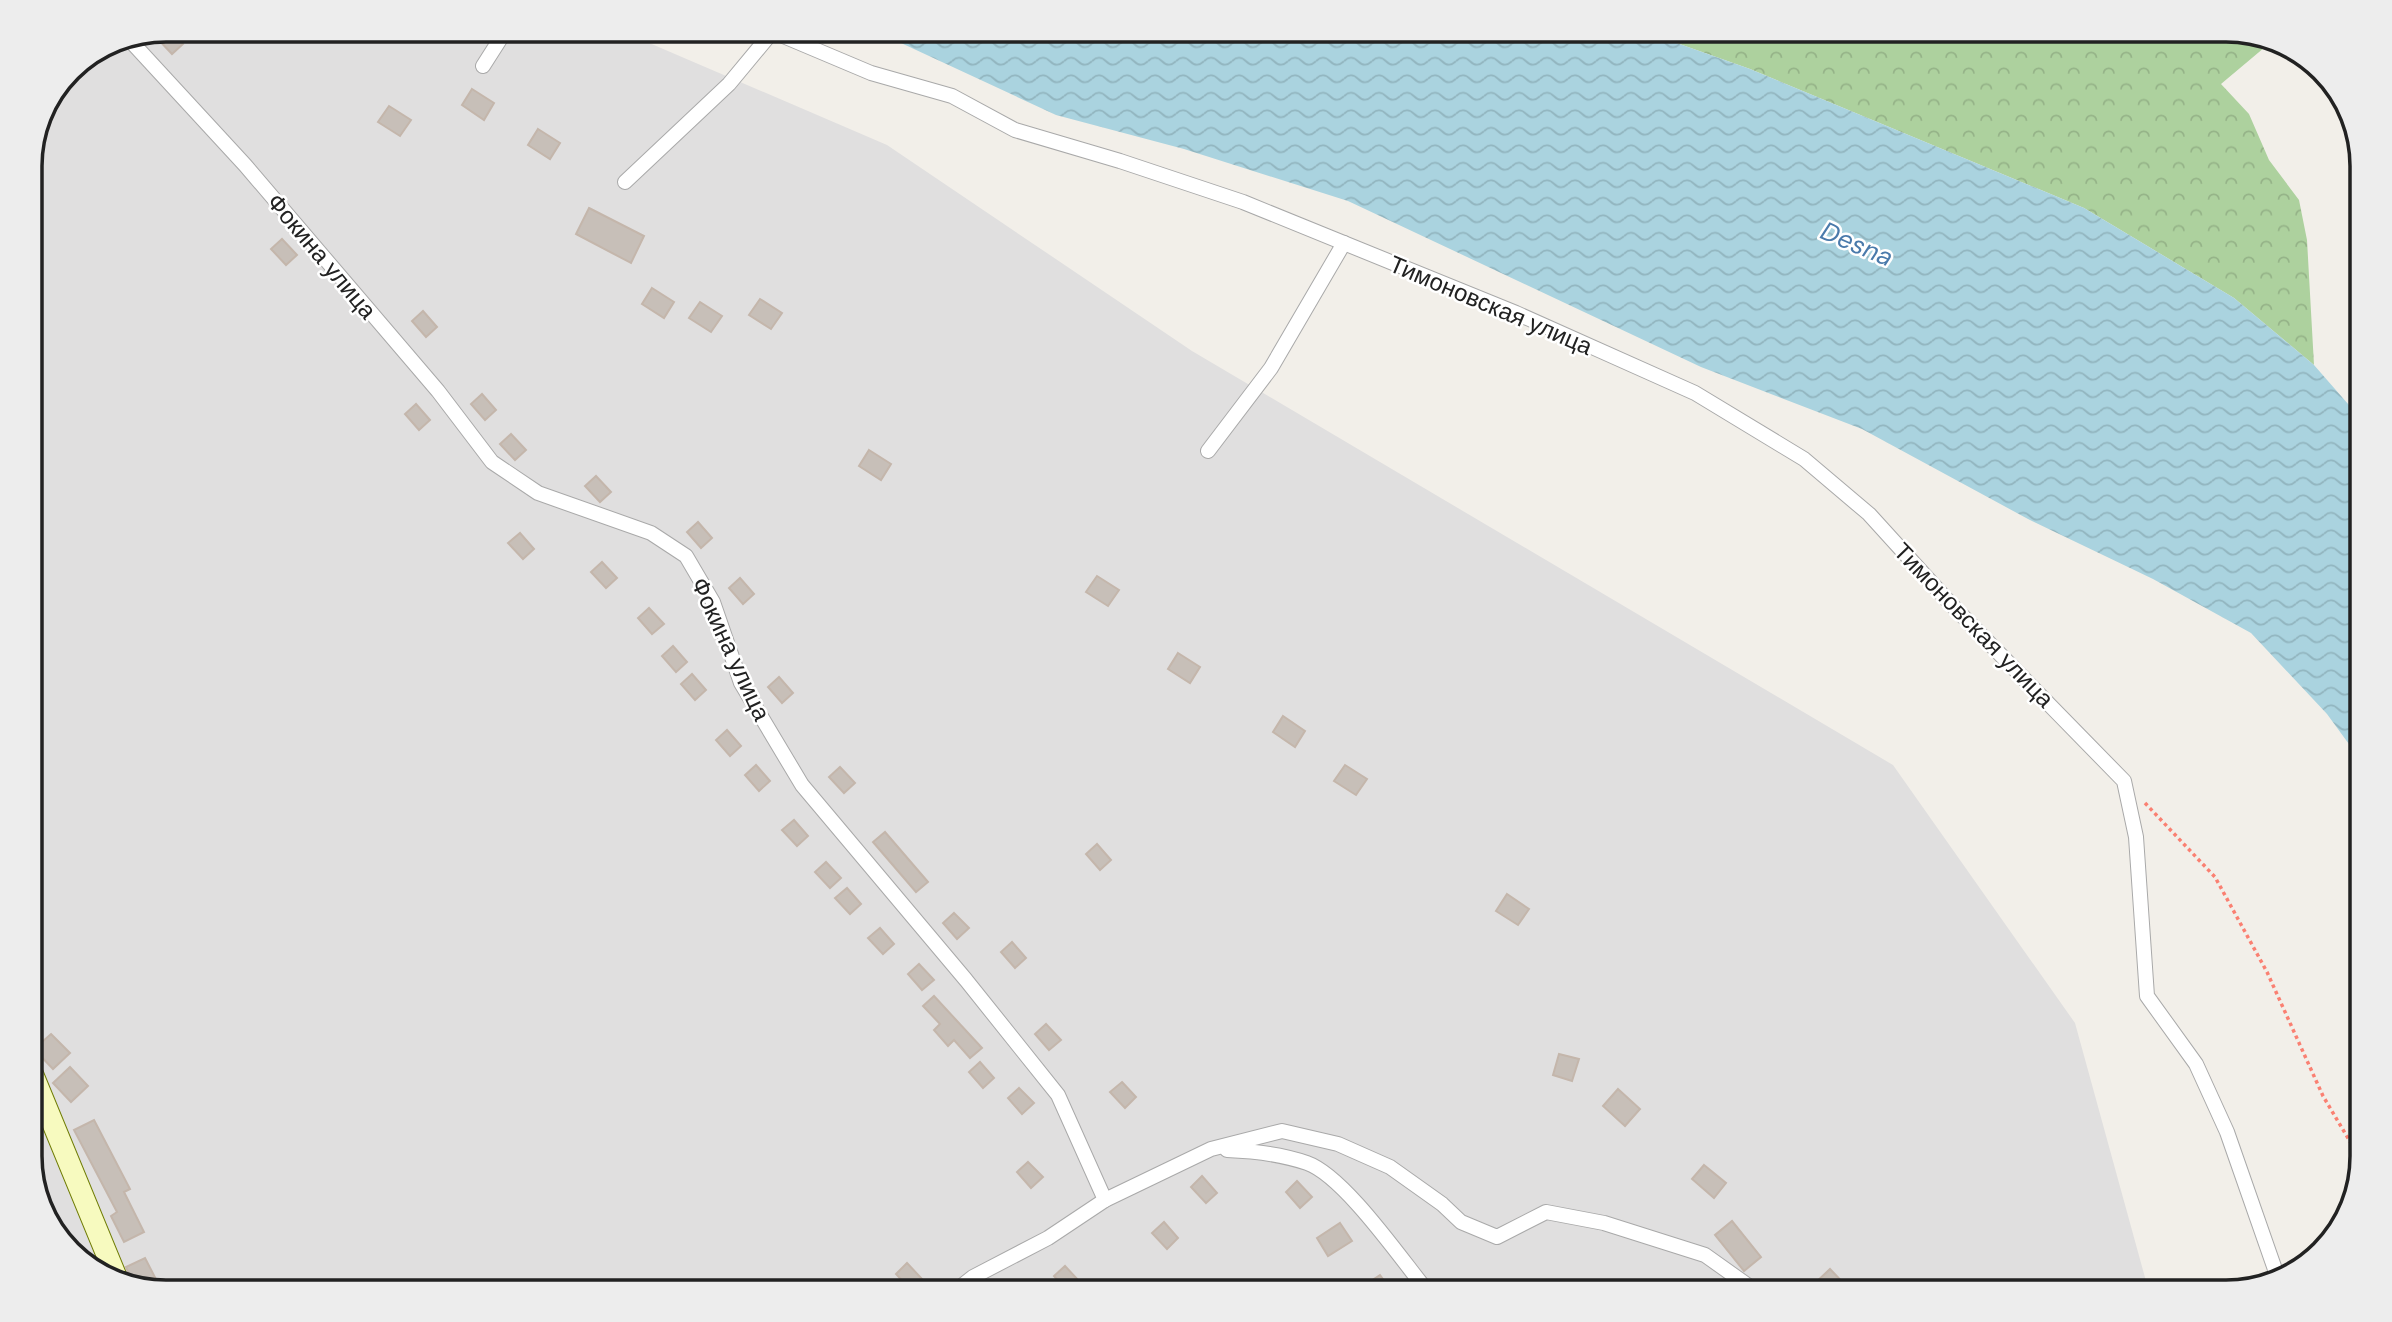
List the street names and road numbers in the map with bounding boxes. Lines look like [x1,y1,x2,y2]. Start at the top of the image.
street label: Фокина улица [260,187,384,326]
street label: Тимоновская улица [1385,248,1598,362]
street label: Тимоновская улица [1887,536,2061,715]
street label: Фокина улица [684,572,778,726]

